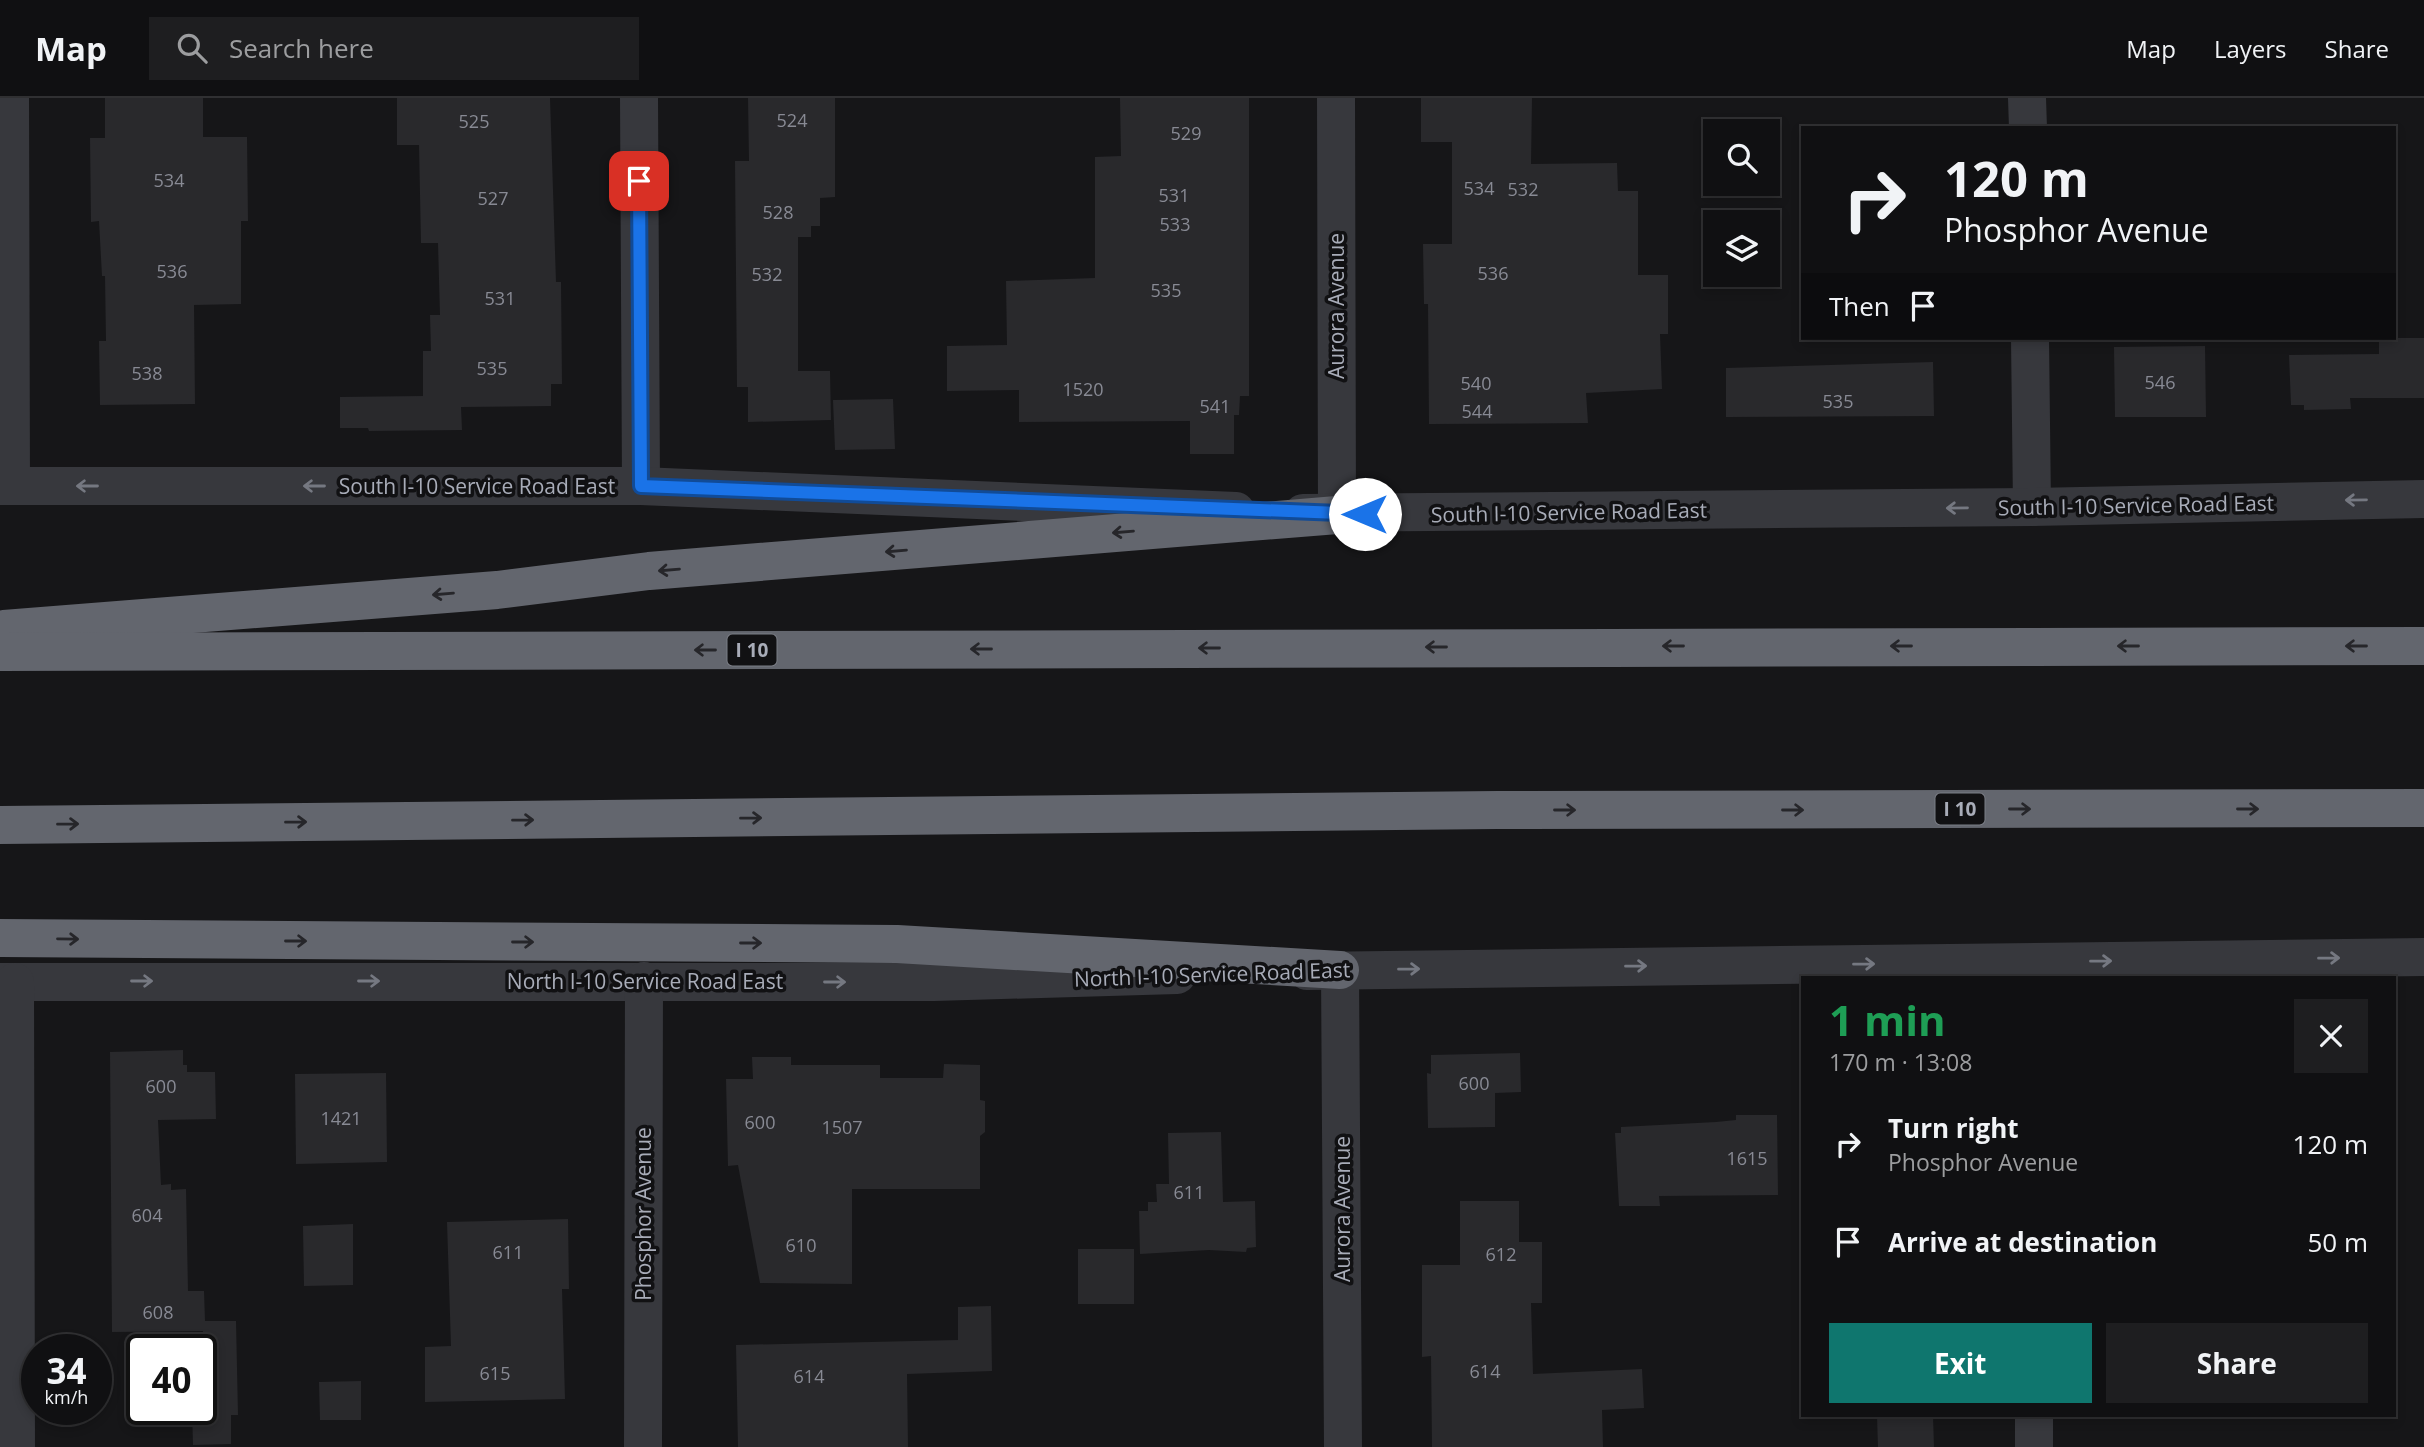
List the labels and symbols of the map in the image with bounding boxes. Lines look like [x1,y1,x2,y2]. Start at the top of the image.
house number: 524 [777,108,807,132]
house number: 525 [459,109,489,133]
house number: 529 [1171,121,1201,145]
pin [609,151,669,211]
house number: 534 [154,168,184,192]
house number: 534 [1464,176,1494,200]
house number: 532 [1508,177,1538,201]
house number: 531 [1159,183,1189,207]
house number: 527 [478,186,508,210]
house number: 528 [763,200,793,224]
house number: 533 [1160,212,1190,236]
street label: Aurora Avenue [1322,233,1350,379]
house number: 536 [157,259,187,283]
house number: 536 [1478,261,1508,285]
house number: 532 [752,262,782,286]
house number: 535 [1151,278,1181,302]
house number: 531 [485,286,515,310]
house number: 535 [477,356,507,380]
house number: 538 [132,361,162,385]
house number: 546 [2145,370,2175,394]
house number: 540 [1461,371,1491,395]
house number: 1520 [1062,377,1104,401]
house number: 535 [1823,389,1853,413]
house number: 541 [1200,394,1230,418]
house number: 544 [1462,399,1492,423]
street label: South I-10 Service Road East [339,472,615,500]
position arrow [1328,477,1402,551]
one-way arrow [75,479,98,493]
one-way arrow [303,479,326,493]
street label: South I-10 Service Road East [1998,489,2274,521]
one-way arrow [2345,494,2368,507]
street label: South I-10 Service Road East [1431,496,1707,528]
one-way arrow [1946,501,1969,515]
one-way arrow [1112,526,1135,539]
one-way arrow [885,545,908,558]
one-way arrow [658,564,681,577]
one-way arrow [432,588,455,601]
road number: I 10 [728,635,776,666]
one-way arrow [1662,639,1685,653]
one-way arrow [1890,639,1913,653]
one-way arrow [2117,639,2140,653]
one-way arrow [2345,639,2368,653]
one-way arrow [1425,640,1448,654]
one-way arrow [1197,641,1220,655]
one-way arrow [970,642,993,656]
one-way arrow [693,643,716,657]
road number: I 10 [1936,794,1984,824]
one-way arrow [2008,802,2031,816]
one-way arrow [2236,802,2259,816]
one-way arrow [1553,803,1576,817]
one-way arrow [1781,803,1804,817]
one-way arrow [739,811,762,825]
one-way arrow [511,813,534,827]
one-way arrow [284,815,307,829]
one-way arrow [56,818,79,831]
one-way arrow [56,932,79,946]
one-way arrow [284,934,307,948]
one-way arrow [511,935,534,949]
one-way arrow [739,936,762,950]
one-way arrow [2317,951,2340,965]
one-way arrow [2090,954,2113,968]
street label: North I-10 Service Road East [1073,955,1351,993]
one-way arrow [1852,957,1875,971]
one-way arrow [1624,960,1647,973]
one-way arrow [1397,962,1420,976]
street label: North I-10 Service Road East [507,967,783,995]
one-way arrow [130,974,153,988]
one-way arrow [357,974,380,988]
one-way arrow [823,975,846,989]
house number: 600 [1459,1071,1489,1095]
house number: 600 [146,1074,176,1098]
house number: 1421 [320,1106,362,1130]
house number: 600 [745,1110,775,1134]
house number: 1507 [821,1115,863,1139]
street label: Phosphor Avenue [629,1127,657,1301]
street label: Aurora Avenue [1328,1136,1356,1282]
house number: 1615 [1726,1146,1768,1170]
house number: 611 [1174,1180,1204,1204]
house number: 604 [132,1203,162,1227]
house number: 610 [786,1233,816,1257]
house number: 611 [493,1240,523,1264]
house number: 612 [1486,1242,1516,1266]
house number: 608 [143,1300,173,1324]
speed limit sign: 40 [126,1334,217,1425]
house number: 614 [1470,1359,1500,1383]
house number: 615 [480,1361,510,1385]
house number: 614 [794,1364,824,1388]

